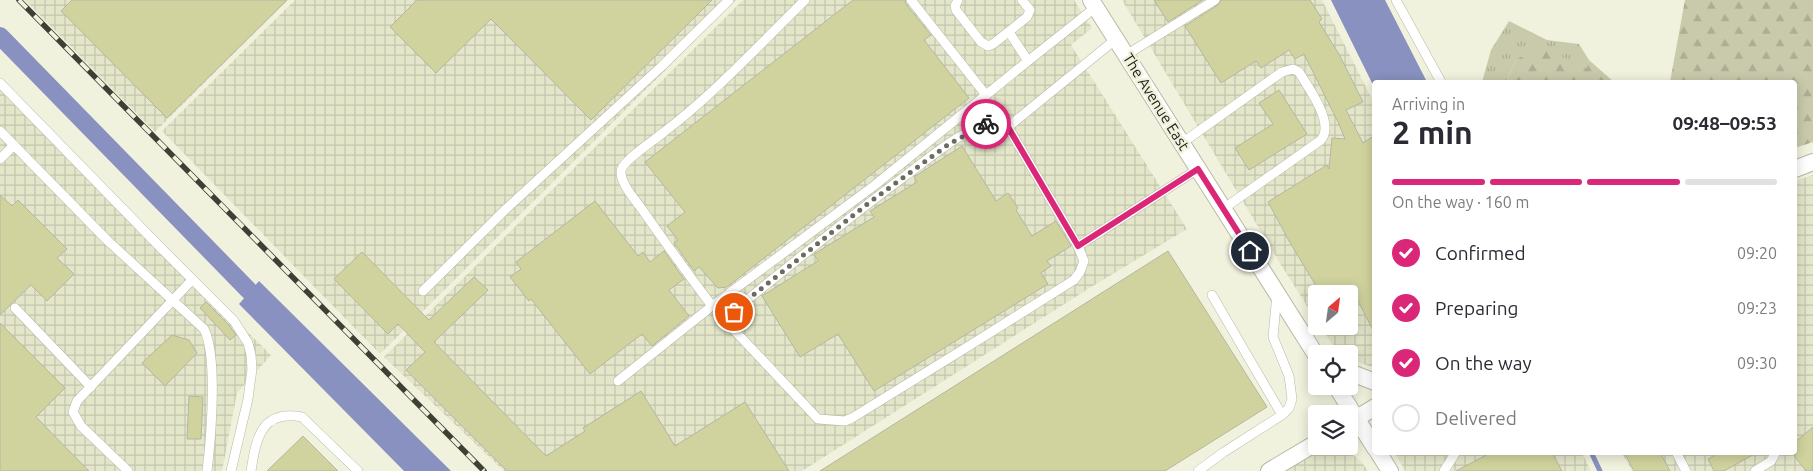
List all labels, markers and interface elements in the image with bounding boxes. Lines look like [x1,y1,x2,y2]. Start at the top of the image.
street label: The Avenue East [1120,50,1193,153]
text: Arriving in [1392,95,1465,113]
courier [961,99,1011,149]
icon: bike [972,110,1000,138]
text: 09:48–09:53 [1672,112,1777,134]
text: 2 min [1392,114,1473,150]
text: On the way · 160 m [1392,193,1529,211]
pin [1229,230,1271,272]
icon: home [1236,237,1264,265]
icon: check [1392,239,1420,267]
text: Confirmed [1435,242,1526,264]
text: 09:20 [1737,244,1777,262]
north arrow [1308,285,1358,335]
map controls [1308,285,1358,455]
pin [713,291,755,333]
icon: check [1392,294,1420,322]
text: Preparing [1435,297,1519,319]
icon: bag [720,298,748,326]
text: 09:23 [1737,299,1777,317]
button: locate [1308,345,1358,395]
icon: check [1392,349,1420,377]
text: On the way [1435,352,1532,374]
text: 09:30 [1737,354,1777,372]
button: layers [1308,405,1358,455]
text: Delivered [1435,407,1517,429]

